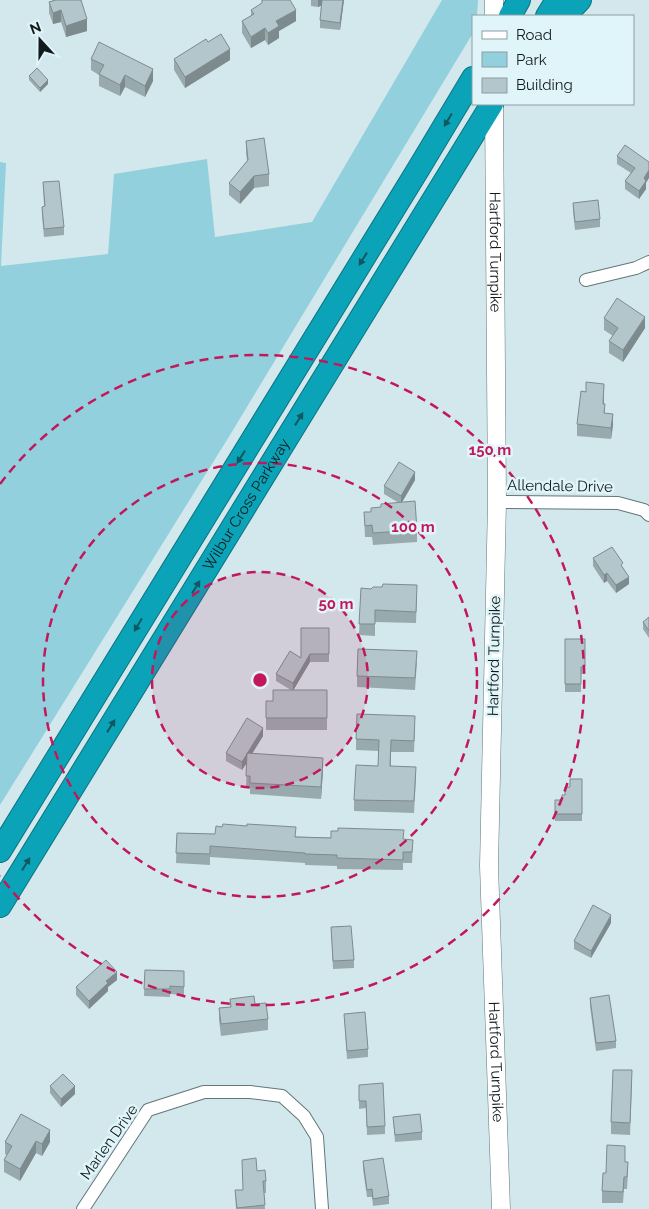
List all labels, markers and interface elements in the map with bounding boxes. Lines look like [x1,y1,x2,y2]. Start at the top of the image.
north arrow [15,15,65,65]
legend [472,15,634,105]
text: N [27,18,43,37]
text: Road [516,26,552,44]
text: Park [516,51,547,69]
text: Building [516,76,573,94]
one-way arrow [443,113,452,127]
street label: Hartford Turnpike [486,192,505,313]
one-way arrow [359,252,368,265]
one-way arrow [294,412,304,425]
street label: Wilbur Cross Parkway [199,435,294,574]
text: 150 m [469,441,511,459]
one-way arrow [237,450,246,463]
street label: Allendale Drive [507,476,613,496]
text: 100 m [391,518,435,536]
one-way arrow [191,581,200,594]
text: 50 m [318,595,354,613]
street label: Hartford Turnpike [484,595,504,716]
one-way arrow [133,618,142,631]
centre of rings [251,671,269,689]
one-way arrow [106,719,115,732]
one-way arrow [21,858,30,871]
street label: Hartford Turnpike [485,1001,507,1123]
street label: Marlen Drive [76,1101,142,1183]

